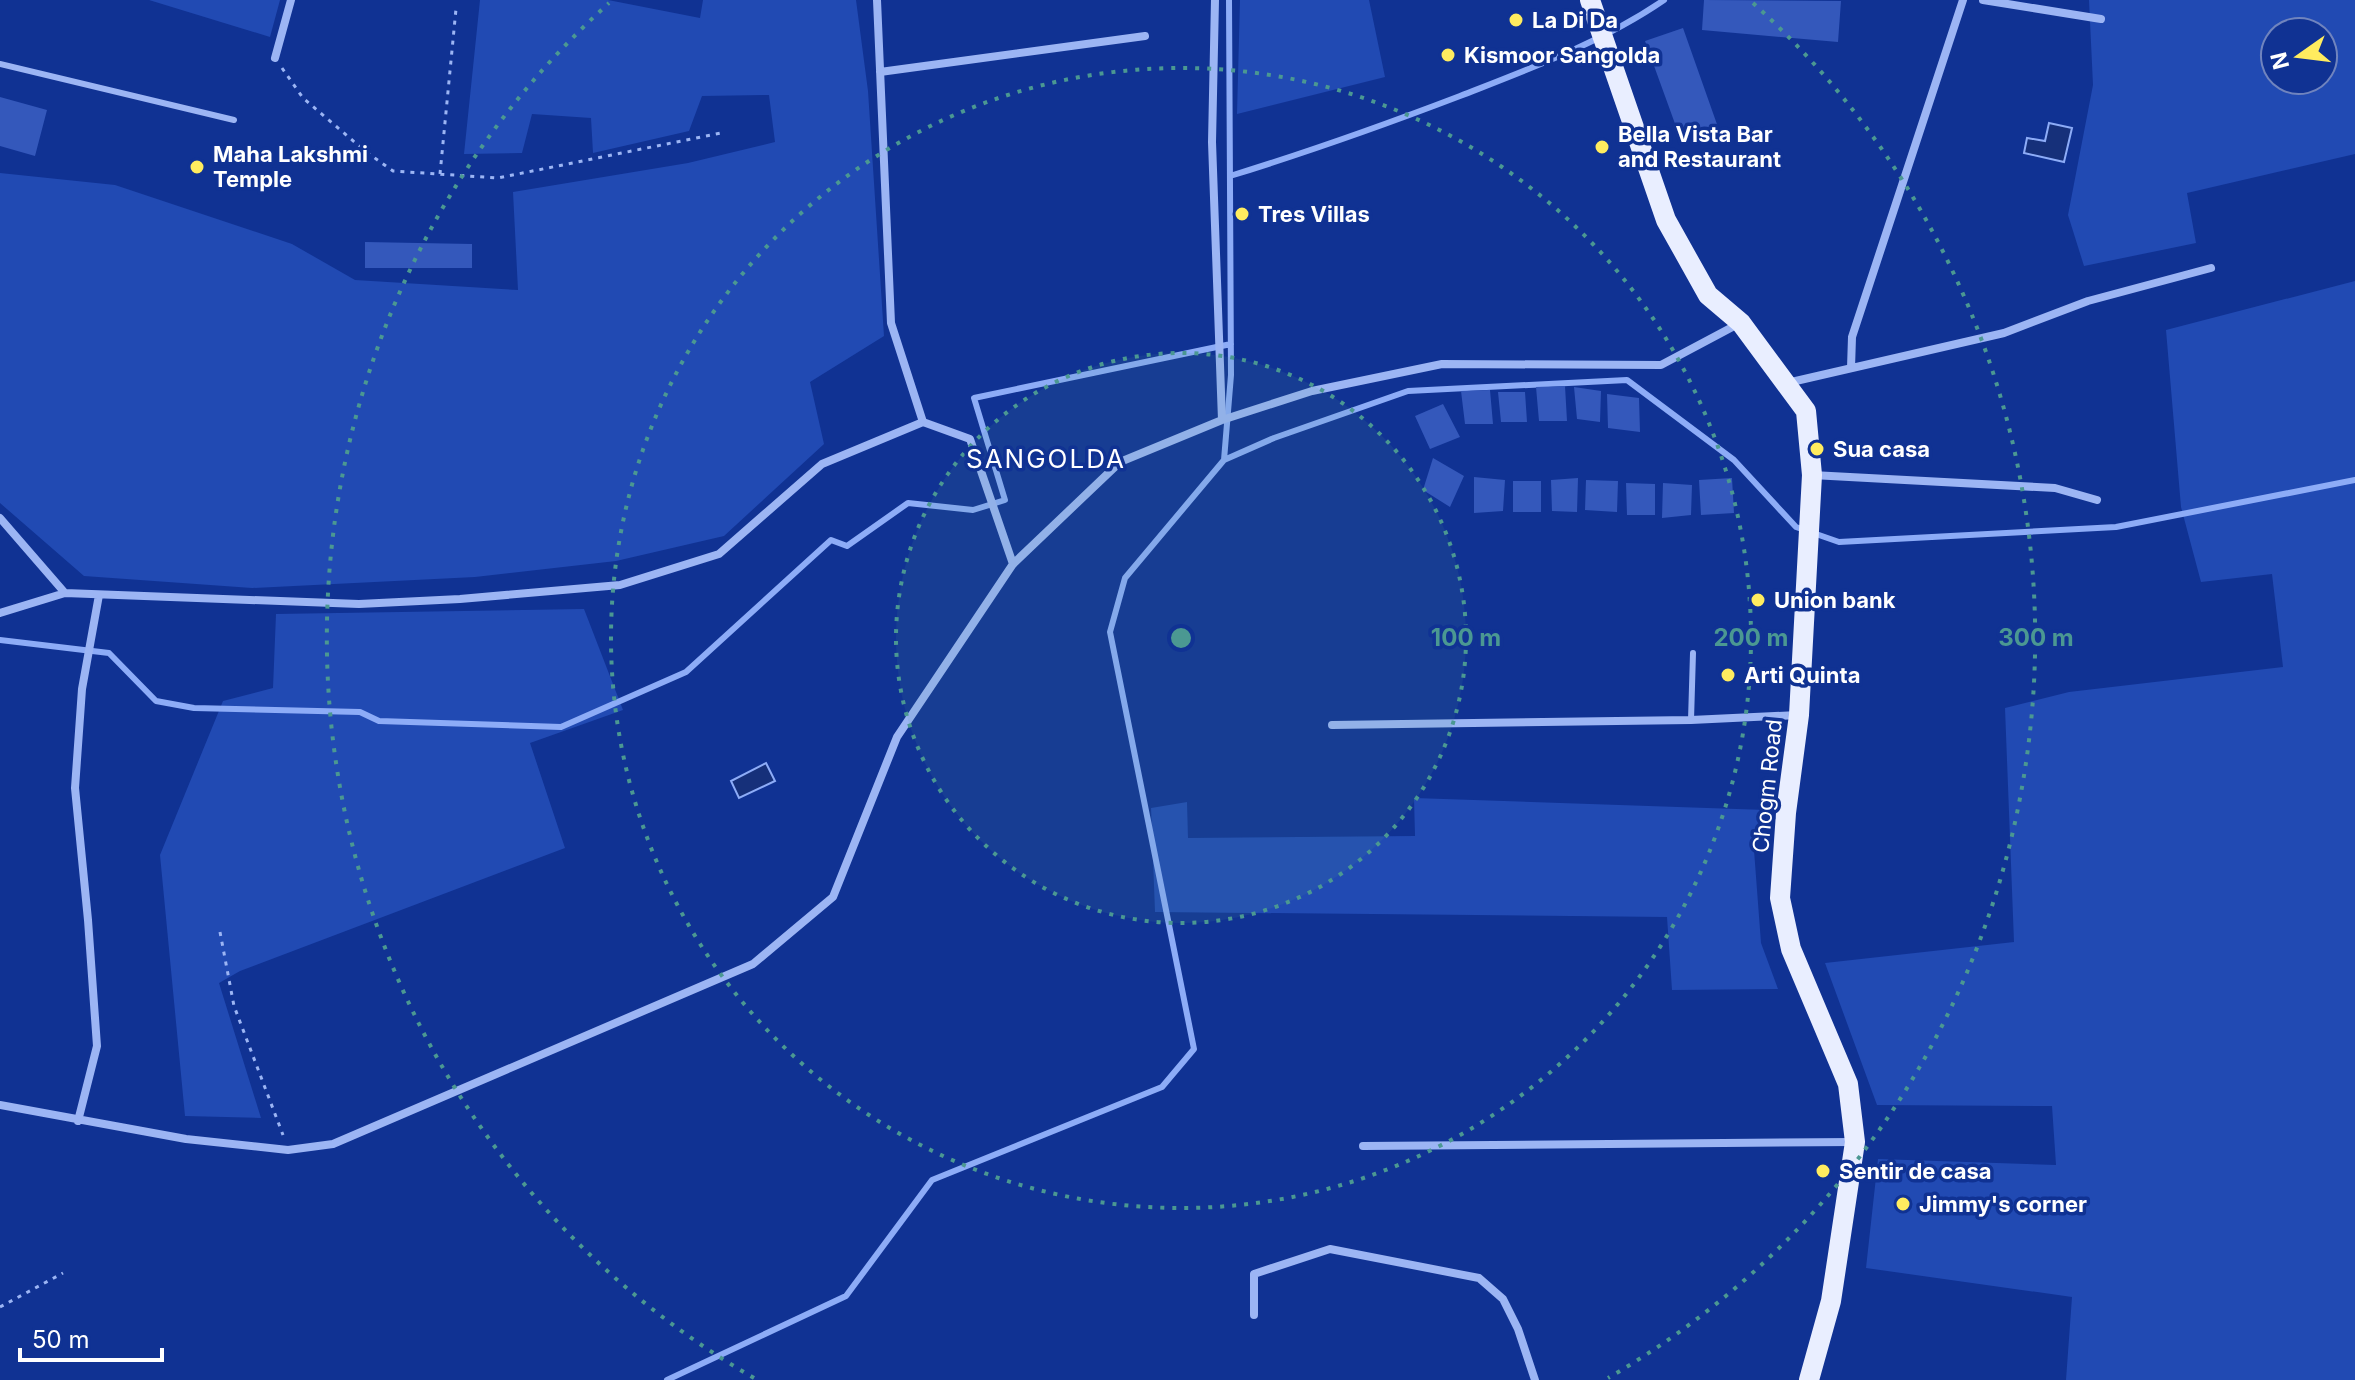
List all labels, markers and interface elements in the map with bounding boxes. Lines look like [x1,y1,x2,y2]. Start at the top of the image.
place label: La Di Da [1532,7,1618,33]
marker: La Di Da [1507,11,1525,29]
north arrow [2259,16,2339,96]
place label: Kismoor Sangolda [1464,42,1660,68]
marker: Kismoor Sangolda [1439,46,1457,64]
text: N [2265,50,2294,72]
place label: Bella Vista Bar and Restaurant [1618,121,1781,172]
marker: Bella Vista Bar and Restaurant [1593,138,1611,156]
place label: Maha Lakshmi Temple [213,141,368,192]
marker: Maha Lakshmi Temple [188,158,206,176]
place label: Tres Villas [1258,201,1370,227]
marker: Tres Villas [1233,205,1251,223]
place label: Sua casa [1833,436,1930,462]
marker: Sua casa [1808,440,1826,458]
district label: SANGOLDA [966,443,1126,474]
place label: Union bank [1774,587,1896,613]
marker: Union bank [1749,591,1767,609]
text: 100 m [1431,623,1501,652]
text: 200 m [1713,623,1789,652]
text: 300 m [1998,623,2074,652]
centre of rings [1167,624,1195,652]
place label: Arti Quinta [1744,662,1860,688]
marker: Arti Quinta [1719,666,1737,684]
street label: Chogm Road [1747,718,1787,854]
place label: Sentir de casa [1839,1158,1992,1184]
marker: Sentir de casa [1814,1162,1832,1180]
place label: Jimmy's corner [1919,1191,2087,1217]
marker: Jimmy's corner [1894,1195,1912,1213]
scale bar [20,1312,162,1362]
text: 50 m [32,1325,90,1354]

